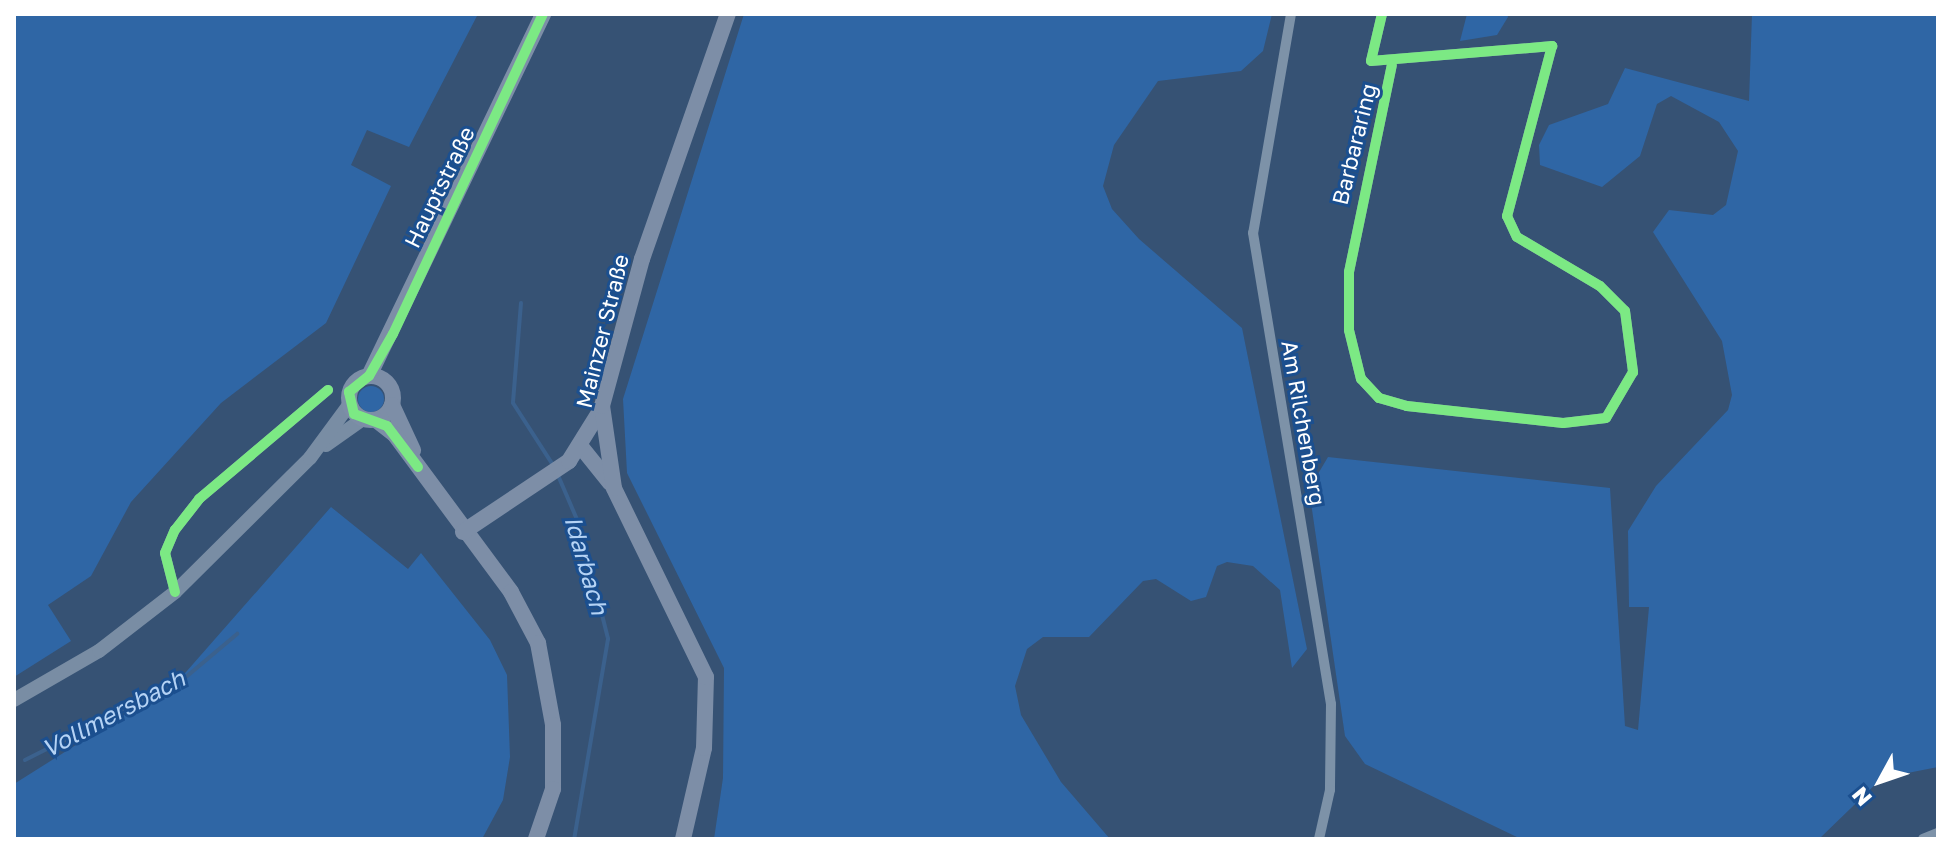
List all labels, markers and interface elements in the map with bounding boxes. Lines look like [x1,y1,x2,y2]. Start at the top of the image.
street label: Barbararing [1326,81,1382,207]
street label: Hauptstraße [398,122,480,252]
street label: Mainzer Straße [570,251,634,411]
street label: Am Rilchenberg [1276,338,1332,508]
water label: Idarbach [559,512,615,618]
water label: Vollmersbach [37,663,189,763]
north arrow [1840,741,1920,821]
text: N [1846,782,1877,812]

